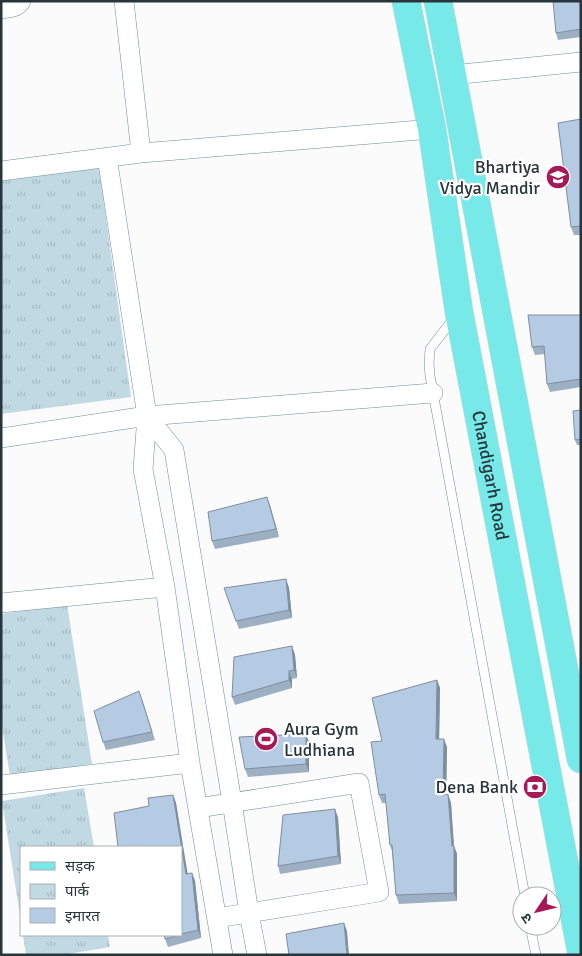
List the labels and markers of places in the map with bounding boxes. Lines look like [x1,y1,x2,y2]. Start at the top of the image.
place label: Bhartiya Vidya Mandir [440,156,540,199]
school or university icon: Bhartiya Vidya Mandir [545,164,571,190]
place label: Aura Gym Ludhiana [284,718,358,761]
sports icon: Aura Gym Ludhiana [253,726,279,752]
bank icon: Dena Bank [522,774,548,800]
place label: Dena Bank [436,776,518,798]

